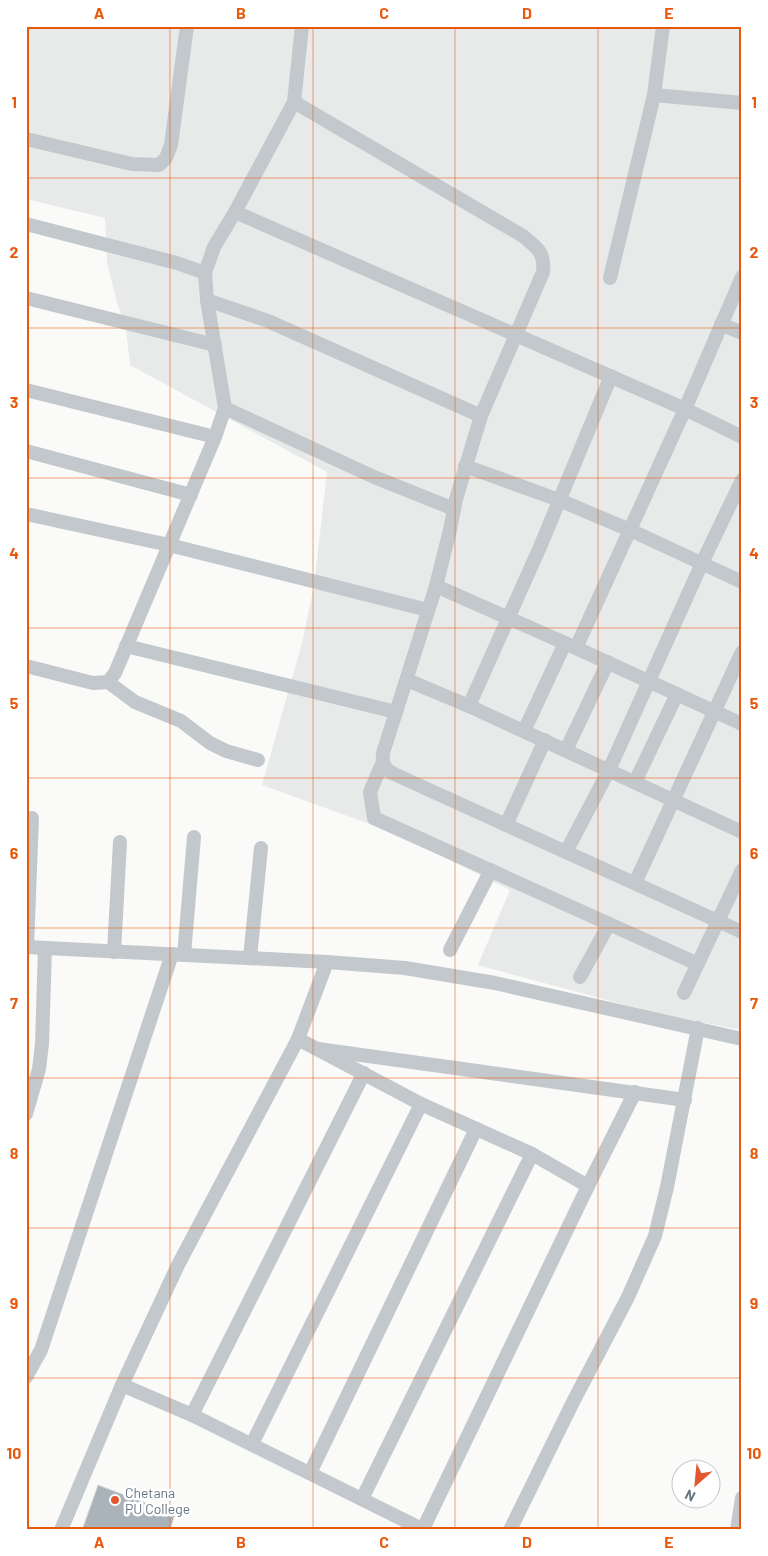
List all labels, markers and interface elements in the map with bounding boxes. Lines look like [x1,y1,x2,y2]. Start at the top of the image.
text: A [94,3,105,22]
text: B [236,3,246,22]
text: C [379,3,389,22]
text: D [522,3,532,22]
text: E [664,3,674,22]
text: 1 [11,92,17,111]
text: 1 [751,92,757,111]
text: 2 [10,242,19,261]
text: 2 [750,242,759,261]
text: 3 [10,392,18,411]
text: 3 [750,392,758,411]
text: 4 [9,543,19,562]
text: 4 [749,543,759,562]
text: 5 [10,693,19,712]
text: 5 [750,693,759,712]
text: 6 [10,843,19,862]
text: 6 [750,843,759,862]
text: 7 [10,993,18,1012]
text: 7 [750,993,758,1012]
text: 8 [10,1143,19,1162]
text: 8 [750,1143,759,1162]
text: 9 [10,1293,18,1312]
text: 9 [750,1293,758,1312]
text: 10 [7,1443,21,1462]
text: 10 [747,1443,761,1462]
north arrow [670,1458,720,1508]
place label: Chetana PU College [125,1484,190,1517]
text: N [682,1486,698,1506]
marker: Chetana PU College [109,1494,121,1506]
text: A [94,1532,105,1551]
text: B [236,1532,246,1551]
text: C [379,1532,389,1551]
text: D [522,1532,532,1551]
text: E [664,1532,674,1551]

